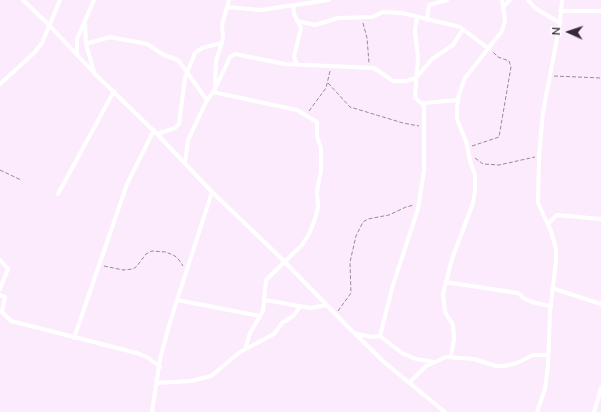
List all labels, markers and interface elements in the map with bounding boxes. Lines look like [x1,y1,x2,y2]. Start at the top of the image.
north arrow [549,12,589,52]
text: N [549,27,564,36]

